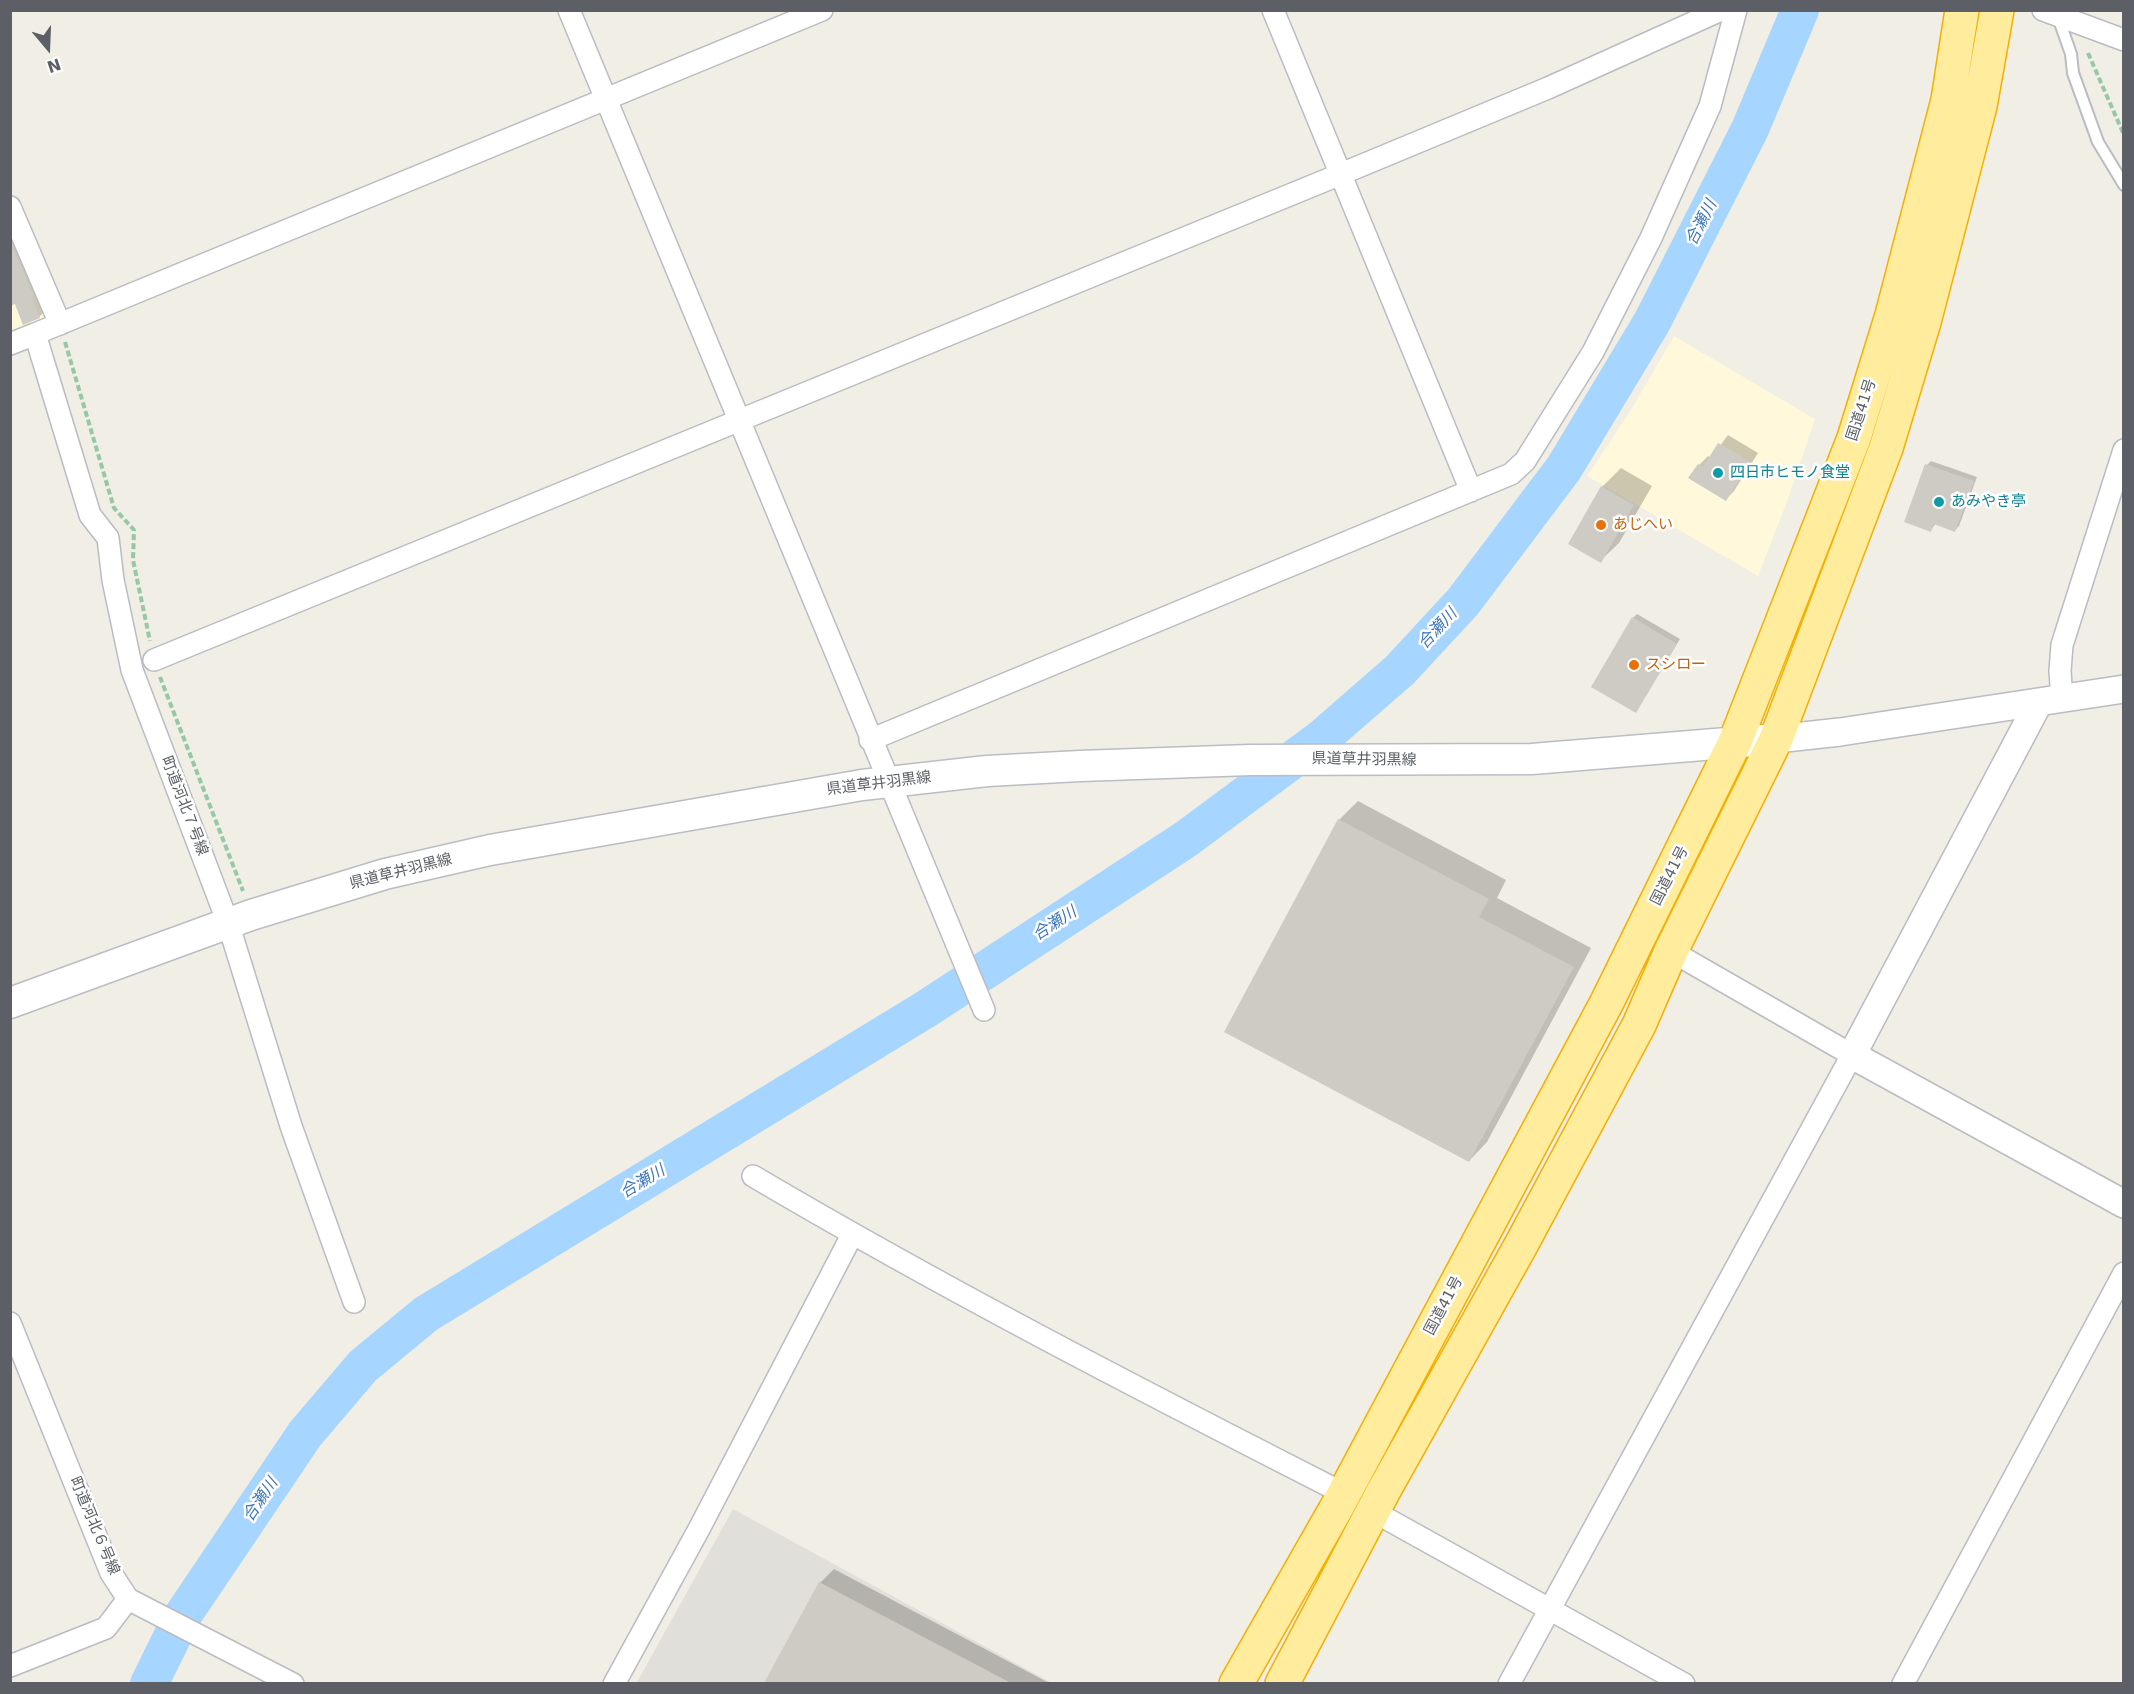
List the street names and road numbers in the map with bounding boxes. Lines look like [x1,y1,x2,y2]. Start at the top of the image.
street label: 国道41号 [1844,377,1880,443]
street label: 県道草井羽黒線 [1311,750,1417,770]
street label: 町道河北７号線 [157,754,211,858]
street label: 県道草井羽黒線 [826,769,932,799]
street label: 国道41号 [1647,843,1693,909]
street label: 県道草井羽黒線 [348,851,454,893]
street label: 国道41号 [1421,1273,1467,1339]
street label: 町道河北６号線 [65,1474,123,1578]

